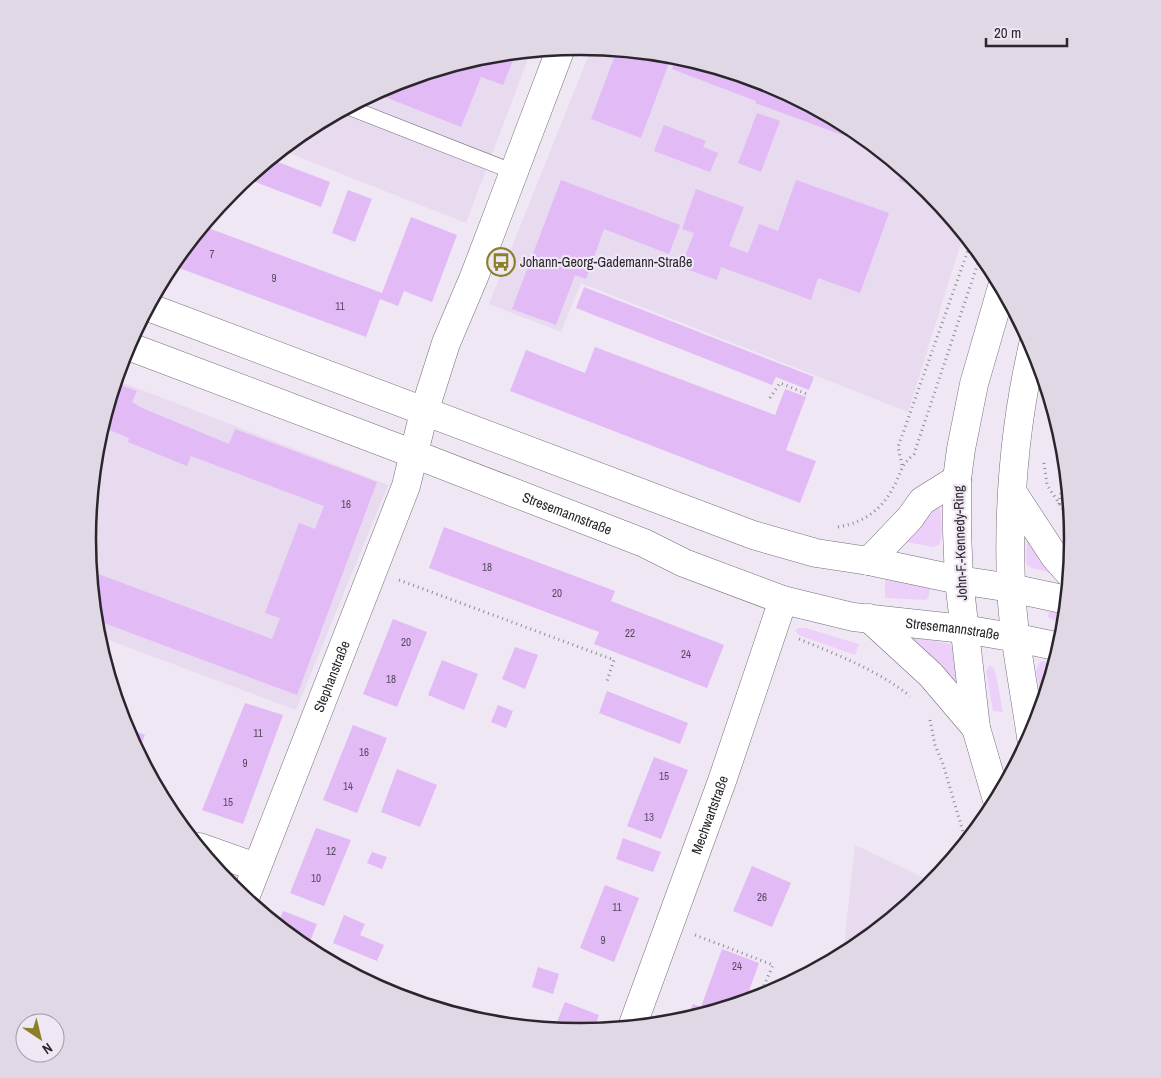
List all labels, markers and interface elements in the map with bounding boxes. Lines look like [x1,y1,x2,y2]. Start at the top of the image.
scale bar [986,15,1067,47]
text: 20 m [994,22,1021,43]
house number: 7 [209,247,215,261]
bus stop icon: Johann-Georg-Gademann-Straße [486,247,516,277]
place label: Johann-Georg-Gademann-Straße [520,253,692,271]
house number: 9 [271,271,277,285]
house number: 11 [335,299,345,313]
street label: John-F.-Kennedy-Ring [949,485,971,601]
street label: Stresemannstraße [520,488,615,539]
house number: 16 [341,497,351,511]
house number: 18 [482,560,492,574]
house number: 20 [552,586,562,600]
street label: Stresemannstraße [905,614,1001,644]
house number: 22 [625,626,635,640]
house number: 20 [401,635,411,649]
street label: Stephanstraße [310,638,354,715]
house number: 24 [681,647,691,661]
house number: 18 [386,672,396,686]
house number: 11 [253,726,263,740]
house number: 16 [359,745,369,759]
house number: 9 [242,756,248,770]
house number: 15 [659,769,669,783]
street label: Mechwartstraße [687,773,732,857]
house number: 14 [343,779,353,793]
house number: 15 [223,795,233,809]
house number: 13 [644,810,654,824]
house number: 12 [326,844,336,858]
house number: 10 [311,871,321,885]
house number: 26 [757,890,767,904]
house number: 11 [612,900,622,914]
house number: 9 [600,933,606,947]
house number: 24 [732,959,742,973]
north arrow [15,1013,65,1063]
text: N [39,1039,56,1058]

